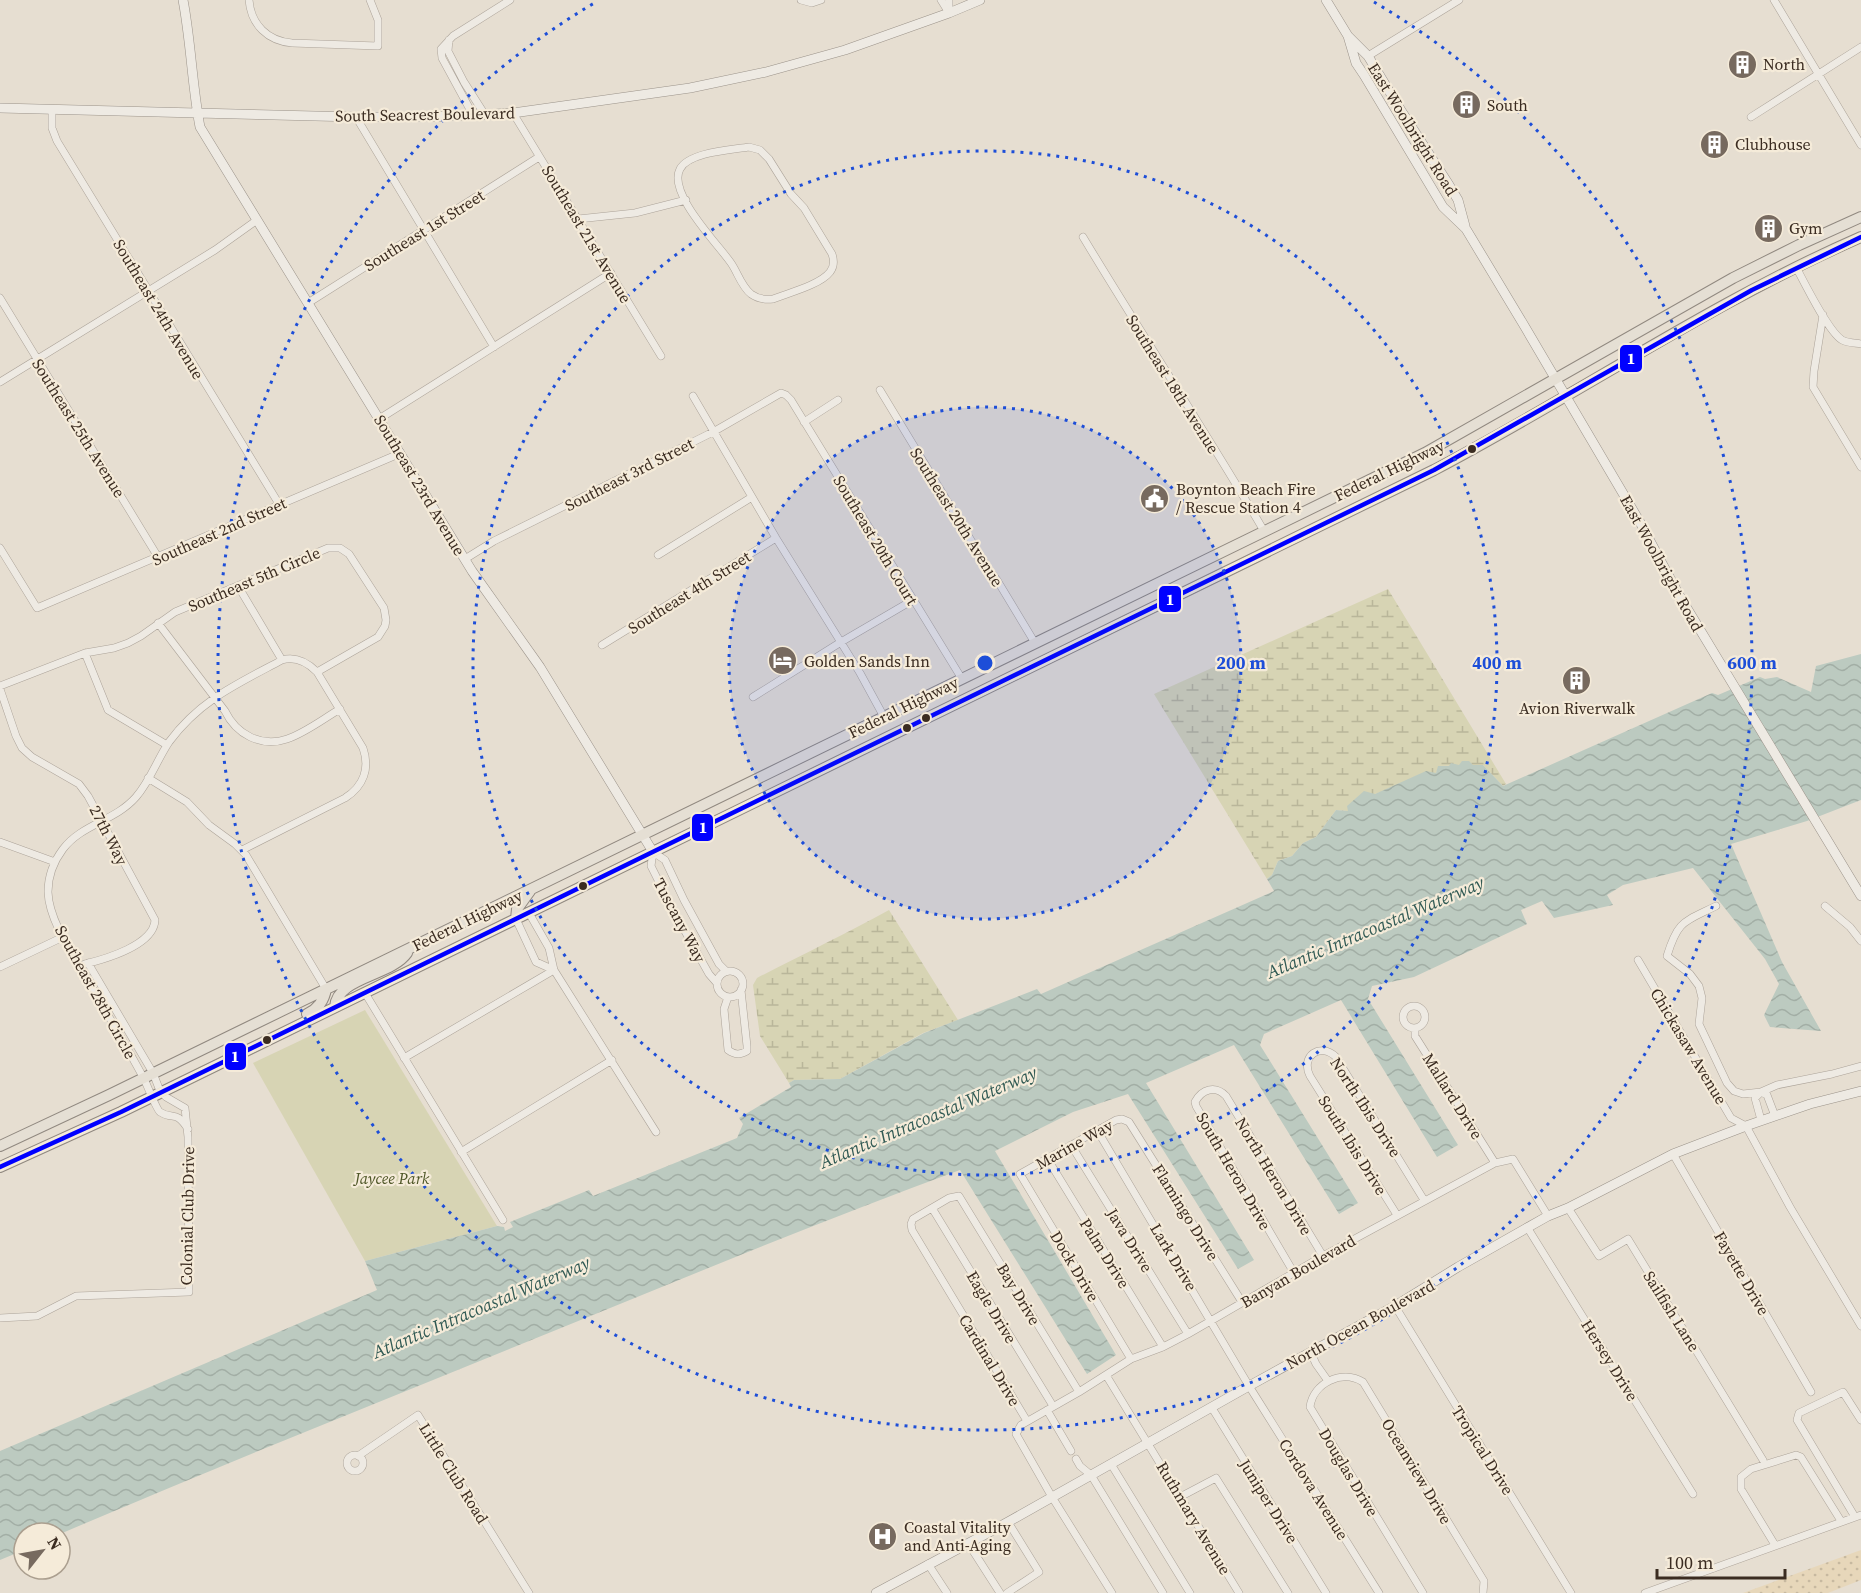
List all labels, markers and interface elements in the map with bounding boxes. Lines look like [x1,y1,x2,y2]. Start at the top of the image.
building icon: North [1726,48,1758,80]
place label: North [1763,53,1806,75]
street label: East Woolbright Road [1363,58,1463,200]
building icon: South [1450,89,1482,121]
place label: South [1487,94,1528,116]
street label: South Seacrest Boulevard [335,101,515,127]
building icon: Clubhouse [1698,128,1730,160]
place label: Clubhouse [1735,133,1811,155]
street label: Southeast 21st Avenue [537,161,637,307]
street label: Southeast 1st Street [360,184,489,276]
building icon: Gym [1752,212,1784,244]
place label: Gym [1789,217,1823,239]
street label: Southeast 24th Avenue [108,235,210,383]
street label: Southeast 18th Avenue [1121,310,1225,458]
line badge: 1 [1619,344,1643,373]
text: 1 [1627,347,1635,369]
street label: Southeast 25th Avenue [27,354,131,502]
street label: Southeast 23rd Avenue [369,410,471,560]
street label: Southeast 3rd Street [561,432,698,516]
street label: Federal Highway [1330,433,1448,506]
street label: Southeast 20th Avenue [905,443,1009,591]
unlabelled marker [1466,443,1478,455]
street label: Southeast 20th Court [828,471,924,610]
place label: Boynton Beach Fire / Rescue Station 4 [1176,478,1316,518]
public building icon: Boynton Beach Fire / Rescue Station 4 [1139,482,1171,514]
street label: Southeast 2nd Street [148,491,290,571]
street label: East Woolbright Road [1615,491,1709,635]
street label: Southeast 5th Circle [185,541,323,617]
street label: Southeast 4th Street [623,545,755,639]
line badge: 1 [1158,585,1182,613]
text: 1 [1166,588,1174,610]
hotel icon: Golden Sands Inn [767,645,799,677]
place label: Golden Sands Inn [804,650,930,672]
text: 200 m [1216,650,1266,675]
text: 400 m [1472,650,1522,675]
text: 600 m [1727,650,1777,675]
centre of rings [975,653,995,673]
building icon: Avion Riverwalk [1561,664,1593,696]
street label: Federal Highway [844,670,962,743]
place label: Avion Riverwalk [1519,697,1635,719]
unlabelled marker [920,712,932,724]
unlabelled marker [901,722,913,734]
street label: 27th Way [85,801,134,869]
line badge: 1 [691,813,714,842]
text: 1 [699,816,707,838]
water label: Atlantic Intracoastal Waterway [1261,870,1488,985]
street label: Tuscany Way [649,874,712,967]
unlabelled marker [577,880,589,892]
street label: Federal Highway [408,883,526,956]
street label: Southeast 28th Circle [50,921,142,1063]
street label: Chickasaw Avenue [1646,984,1732,1108]
unlabelled marker [261,1034,273,1046]
line badge: 1 [224,1042,247,1071]
text: 1 [231,1045,239,1067]
street label: Mallard Drive [1418,1049,1488,1143]
street label: North Ibis Drive [1325,1053,1407,1161]
water label: Atlantic Intracoastal Waterway [814,1060,1041,1175]
street label: South Ibis Drive [1313,1091,1393,1199]
street label: South Heron Drive [1191,1108,1277,1234]
street label: Marine Way [1031,1113,1117,1174]
street label: North Heron Drive [1230,1113,1318,1239]
street label: Colonial Club Drive [175,1146,199,1286]
street label: Flamingo Drive [1148,1160,1224,1264]
park label: Jaycee Park [353,1167,430,1189]
street label: Java Drive [1101,1203,1158,1276]
street label: Palm Drive [1075,1214,1135,1292]
street label: Lark Drive [1145,1219,1203,1295]
street label: Dock Drive [1045,1227,1105,1305]
street label: Fayette Drive [1709,1227,1775,1319]
street label: Banyan Boulevard [1237,1229,1359,1313]
water label: Atlantic Intracoastal Waterway [367,1250,594,1365]
street label: Bay Drive [992,1259,1046,1329]
street label: Eagle Drive [962,1267,1022,1347]
street label: Sailfish Lane [1639,1267,1705,1355]
street label: North Ocean Boulevard [1282,1274,1438,1374]
street label: Cardinal Drive [954,1310,1026,1410]
street label: Hersey Drive [1576,1315,1644,1405]
street label: Tropical Drive [1447,1401,1519,1499]
street label: Oceanview Drive [1377,1414,1457,1528]
street label: Little Club Road [414,1419,494,1527]
street label: Douglas Drive [1314,1424,1384,1520]
street label: Cordova Avenue [1274,1434,1354,1544]
street label: Juniper Drive [1234,1454,1304,1547]
street label: Ruthmary Avenue [1152,1457,1236,1579]
place label: Coastal Vitality and Anti-Aging [904,1516,1011,1556]
hospital icon: Coastal Vitality and Anti-Aging [867,1520,899,1552]
north arrow [12,1521,72,1581]
text: N [42,1533,67,1554]
scale bar [1657,1542,1784,1580]
text: 100 m [1666,1550,1713,1575]

